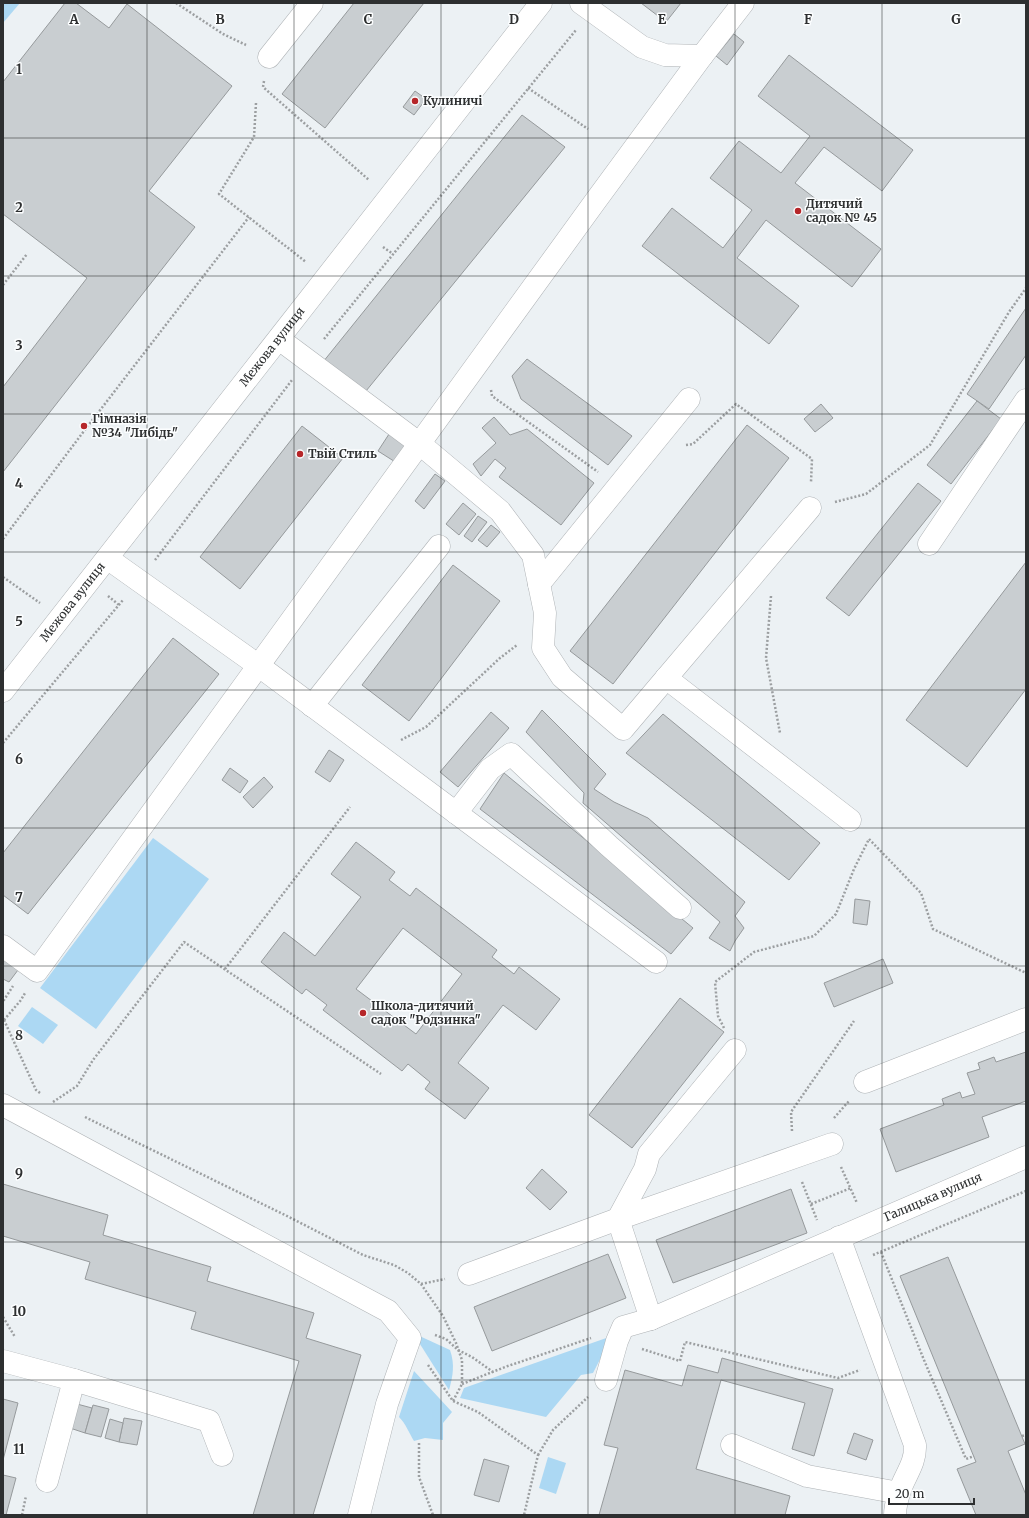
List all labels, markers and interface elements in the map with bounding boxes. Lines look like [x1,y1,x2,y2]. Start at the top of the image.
text: A [68,11,79,28]
text: B [215,11,225,28]
text: C [364,11,373,28]
text: D [509,11,519,28]
text: E [658,11,667,28]
text: F [804,11,812,28]
text: G [951,11,961,28]
text: 1 [16,61,22,78]
place label: Кулиничі [423,93,482,108]
marker: Кулиничі [410,96,420,106]
place label: Дитячий садок № 45 [806,196,877,225]
text: 2 [15,199,23,216]
marker: Дитячий садок № 45 [793,206,803,216]
street label: Межова вулиця [236,304,308,389]
text: 3 [15,337,23,354]
place label: Гімназія №34 "Либідь" [92,411,178,440]
marker: Гімназія №34 "Либідь" [79,421,89,431]
place label: Твій Стиль [308,446,377,461]
marker: Твій Стиль [295,449,305,459]
text: 4 [15,475,24,492]
street label: Межова вулиця [37,559,108,644]
text: 5 [15,613,23,630]
text: 6 [15,751,23,768]
text: 7 [15,889,23,906]
place label: Школа-дитячий садок "Родзинка" [371,998,481,1027]
marker: Школа-дитячий садок "Родзинка" [358,1008,368,1018]
text: 8 [15,1027,23,1044]
text: 9 [15,1165,23,1182]
street label: Галицька вулиця [881,1169,984,1225]
text: 10 [12,1303,26,1320]
text: 11 [13,1441,25,1458]
scale bar [889,1480,974,1506]
text: 20 m [895,1486,924,1501]

